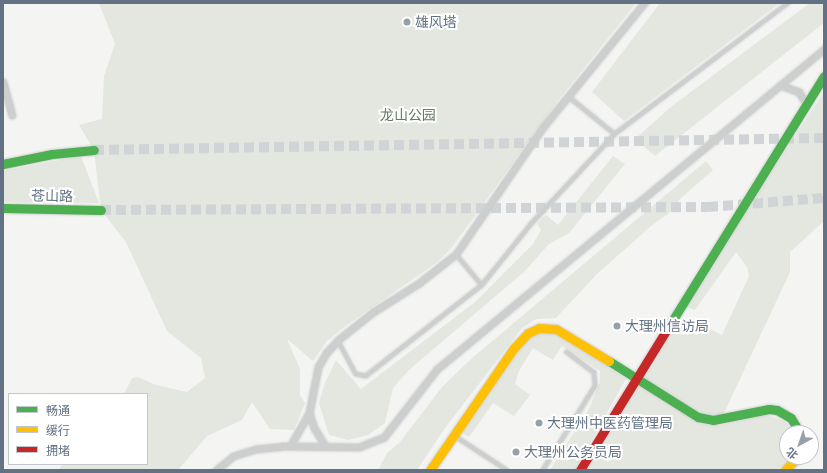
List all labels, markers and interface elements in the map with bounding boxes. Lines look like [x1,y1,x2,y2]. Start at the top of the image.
place label: 雄风塔 [415,14,457,30]
marker: 雄风塔 [402,17,412,27]
park label: 龙山公园 [380,107,436,123]
street label: 苍山路 [31,187,73,205]
place label: 大理州信访局 [625,318,709,334]
marker: 大理州信访局 [612,321,622,331]
legend [8,393,148,465]
text: 畅通 [46,404,70,418]
place label: 大理州中医药管理局 [547,415,673,431]
marker: 大理州中医药管理局 [534,418,544,428]
text: 缓行 [46,424,70,438]
north arrow [779,425,819,465]
text: 拥堵 [46,444,70,458]
place label: 大理州公务员局 [524,444,622,460]
text: 北 [784,445,800,462]
marker: 大理州公务员局 [511,447,521,457]

